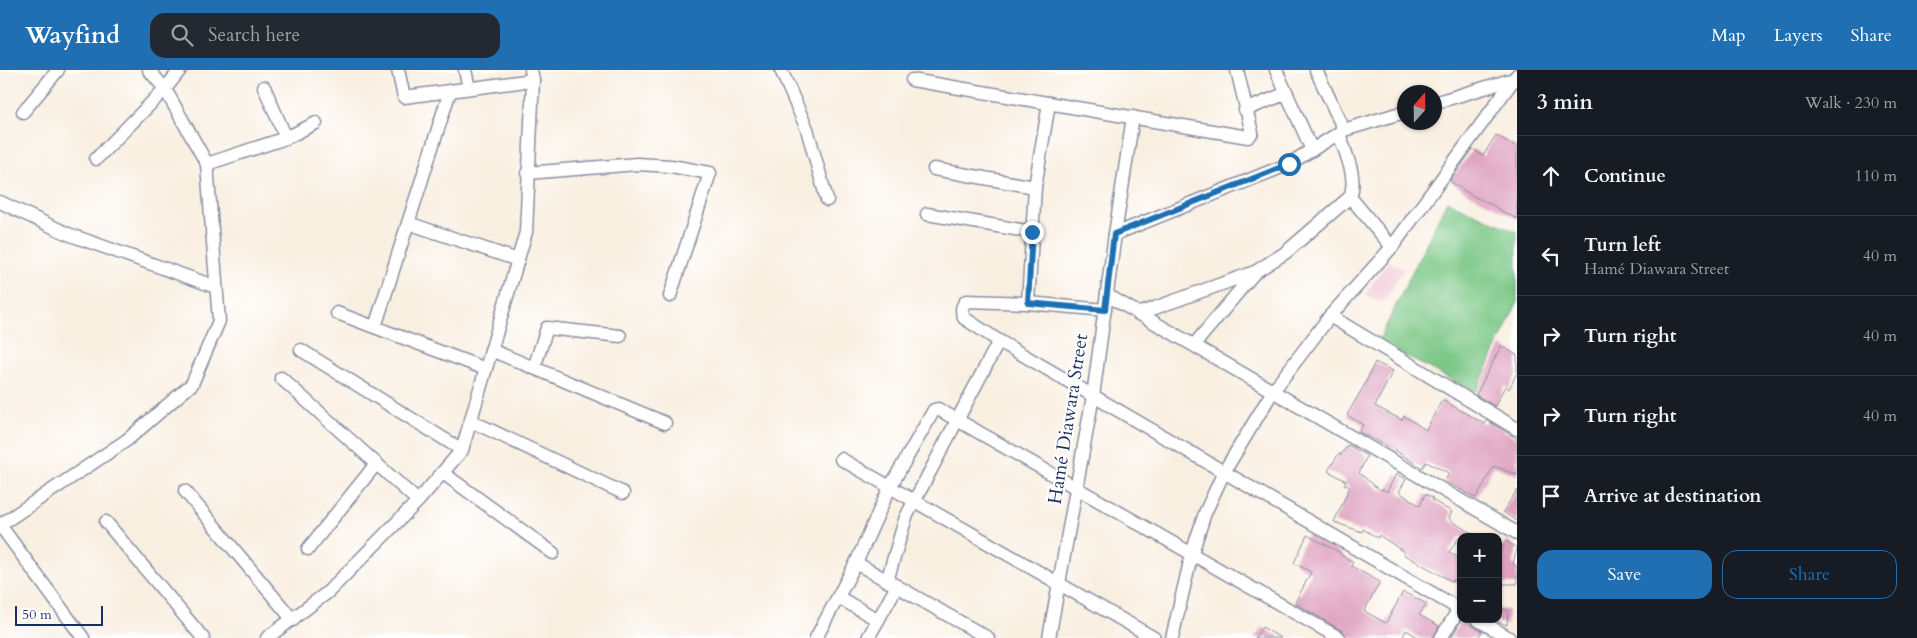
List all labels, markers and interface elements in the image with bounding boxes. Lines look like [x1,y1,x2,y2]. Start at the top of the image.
search box [150,13,500,58]
text: Wayfind [25,19,120,52]
icon: search [168,21,196,49]
text: Search here [208,22,300,48]
text: Map [1711,23,1746,48]
text: Layers [1774,23,1823,48]
text: Share [1851,23,1892,48]
north arrow [1397,85,1442,130]
text: 3 min [1537,88,1593,117]
text: Walk · 230 m [1805,92,1897,114]
route start [1278,153,1301,176]
icon: ahead [1537,162,1565,190]
text: Continue [1584,163,1666,189]
text: 110 m [1855,165,1897,187]
route end [1021,221,1044,244]
text: Turn left [1584,232,1661,258]
icon: left [1537,242,1565,270]
text: 40 m [1863,245,1897,267]
text: Hamé Diawara Street [1584,258,1729,280]
icon: right [1537,322,1565,350]
text: Turn right [1584,323,1676,349]
text: 40 m [1863,325,1897,347]
street label: Hamé Diawara Street [1042,332,1094,506]
icon: right [1537,402,1565,430]
text: Turn right [1584,403,1676,429]
text: 40 m [1863,405,1897,427]
icon: arrive [1537,482,1565,510]
text: Arrive at destination [1584,483,1761,509]
map controls [1457,533,1502,623]
button: + [1457,533,1502,578]
button: Save [1537,550,1712,599]
button: Share [1722,550,1897,599]
button: − [1457,578,1502,623]
scale bar [15,603,102,626]
text: 50 m [22,605,52,624]

